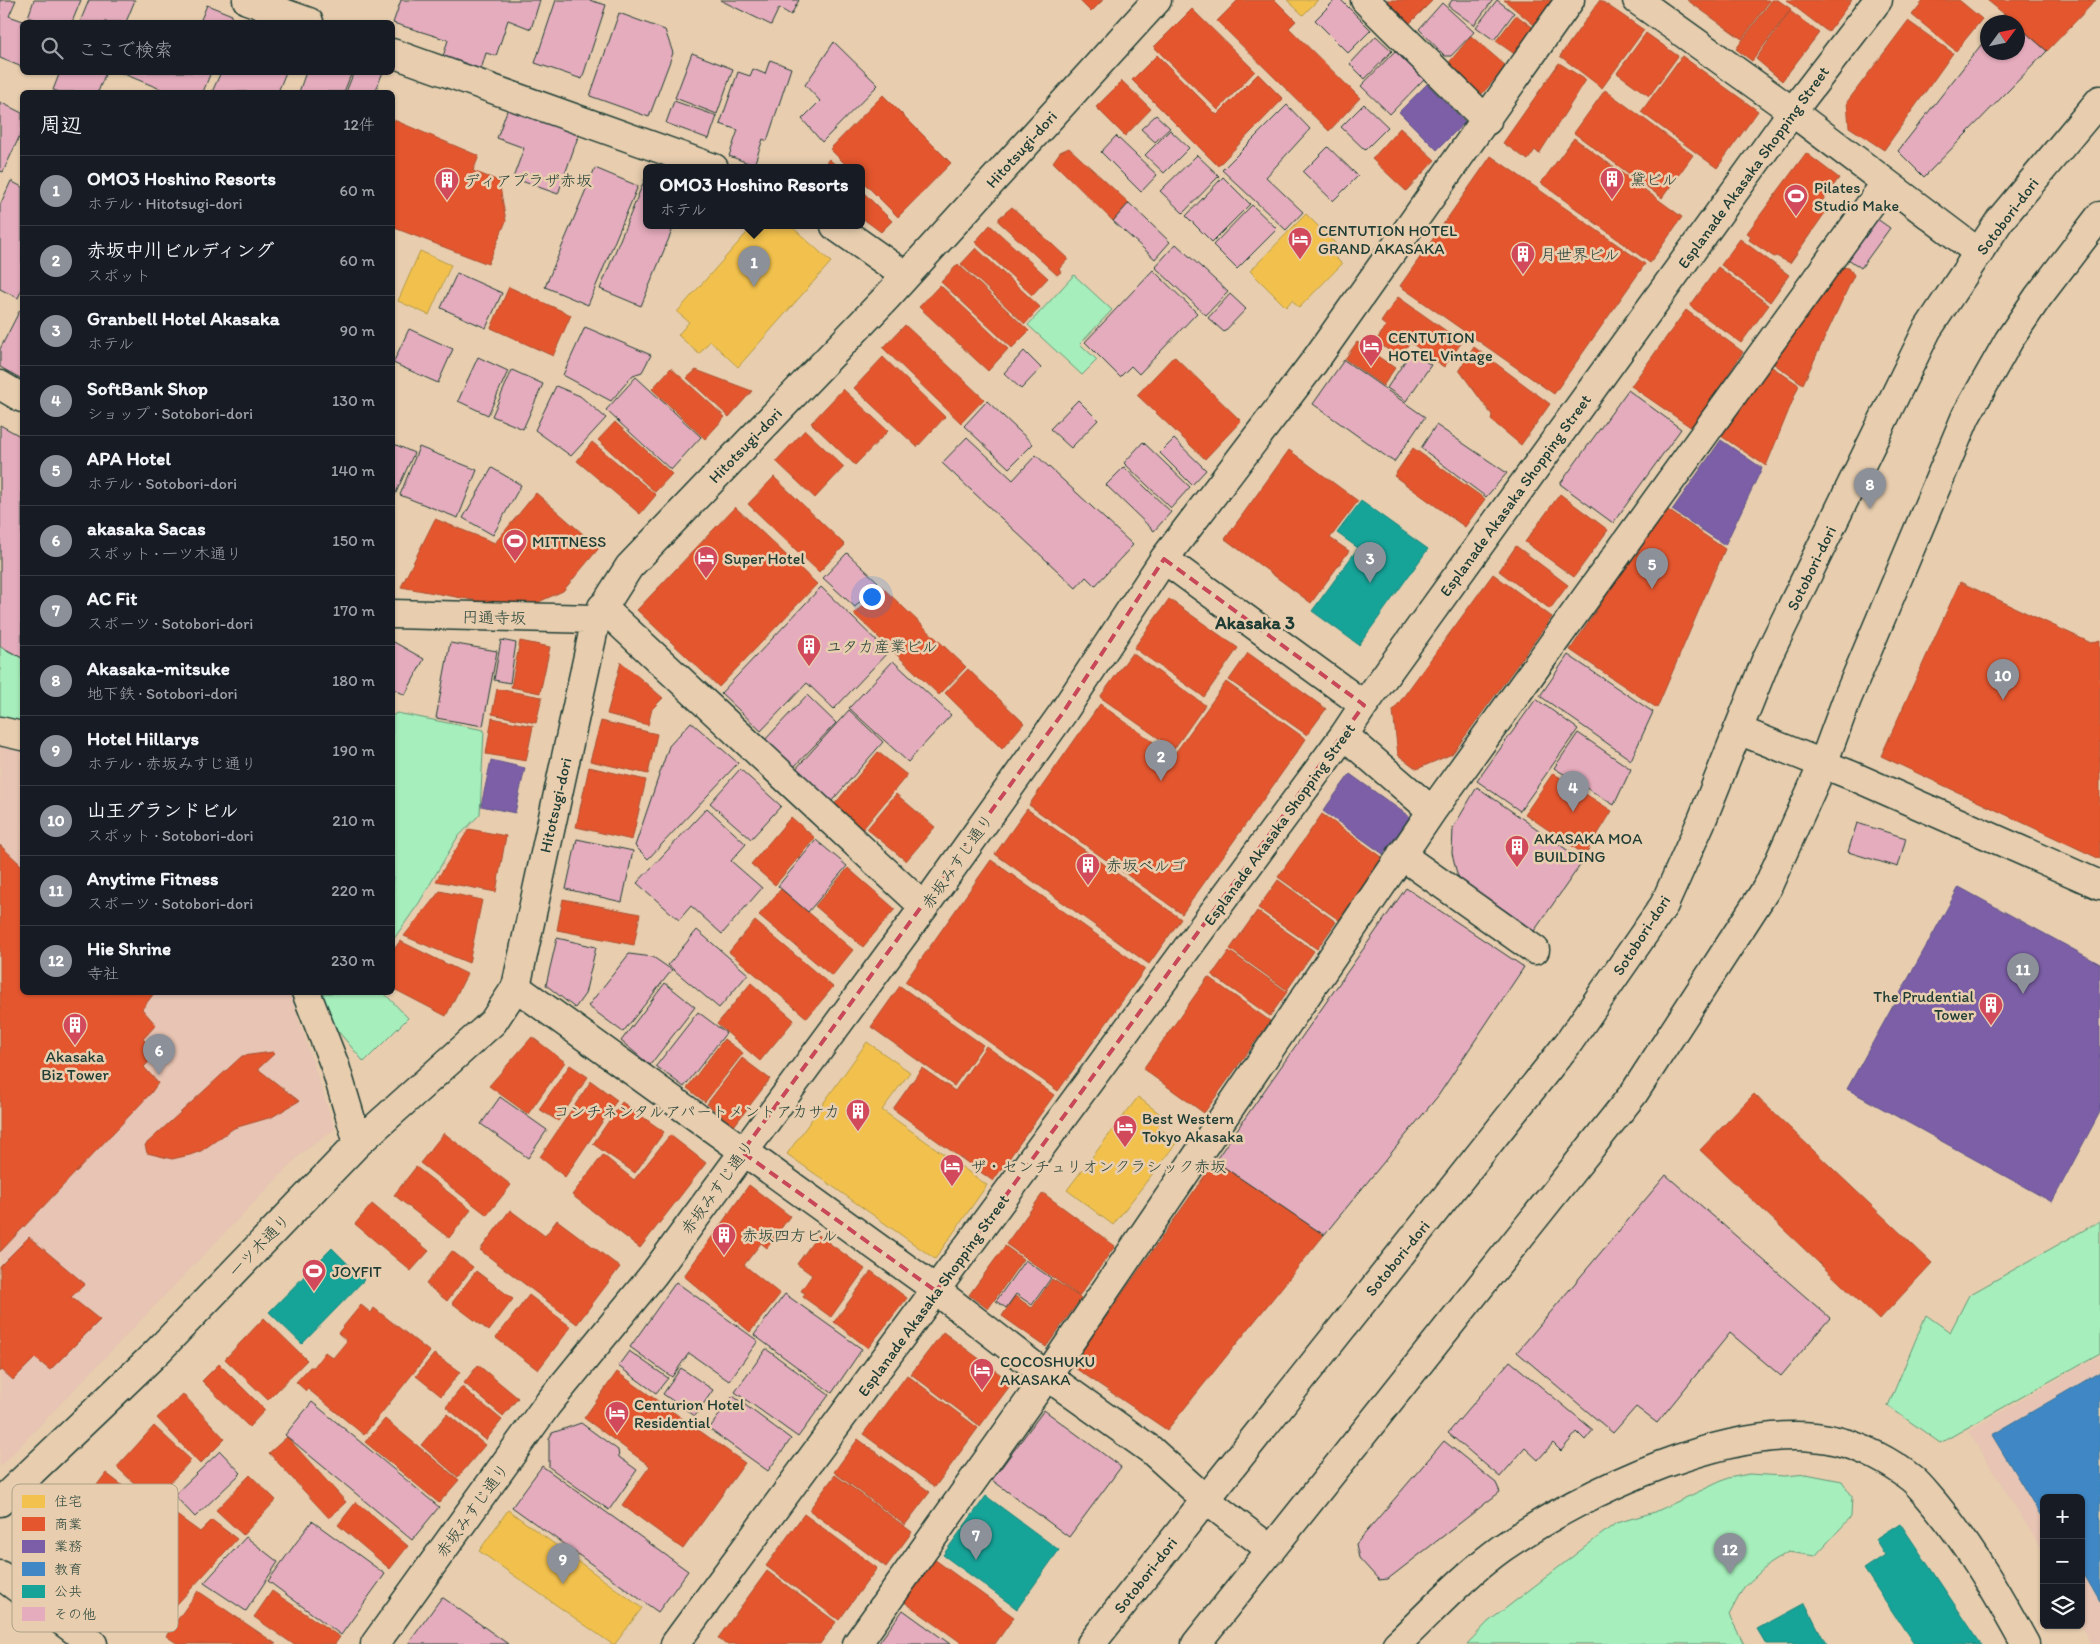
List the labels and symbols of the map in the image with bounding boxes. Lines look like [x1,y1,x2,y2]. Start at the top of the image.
north arrow [1980,15,2025,60]
street label: Esplanade Akasaka Shopping Street [1674,63,1833,272]
street label: Hitotsugi-dori [982,107,1061,192]
building icon: 黛ビル [1599,166,1625,200]
building icon: ディアプラザ赤坂 [434,167,460,201]
place label: 黛ビル [1630,170,1678,189]
place label: ディアプラザ赤坂 [464,171,592,190]
street label: Sotobori-dori [1972,174,2043,259]
place label: Pilates Studio Make [1814,178,1899,215]
sports icon: Pilates Studio Make [1783,183,1809,217]
place label: CENTUTION HOTEL GRAND AKASAKA [1318,221,1457,258]
hotel icon: CENTUTION HOTEL GRAND AKASAKA [1287,226,1313,260]
building icon: 月世界ビル [1510,241,1536,275]
place label: 月世界ビル [1540,245,1620,264]
pin: 1 [738,246,770,287]
place label: CENTUTION HOTEL Vintage [1388,328,1493,365]
hotel icon: CENTUTION HOTEL Vintage [1358,333,1384,367]
street label: Esplanade Akasaka Shopping Street [1436,391,1595,600]
street label: Hitotsugi-dori [705,404,786,487]
pin: 8 [1854,468,1886,509]
street label: Sotobori-dori [1783,523,1840,614]
sports icon: MITTNESS [502,528,528,562]
place label: MITTNESS [532,532,606,551]
pin: 3 [1354,542,1386,583]
hotel icon: Super Hotel [693,545,719,579]
pin: 5 [1636,548,1668,589]
place label: Super Hotel [724,549,805,568]
your location [859,584,885,610]
street label: 円通寺坂 [462,607,526,628]
district label: Akasaka 3 [1214,612,1295,634]
building icon: ユタカ産業ビル [796,633,822,667]
place label: ユタカ産業ビル [826,637,938,656]
pin: 10 [1987,659,2019,700]
street label: Esplanade Akasaka Shopping Street [1200,720,1359,929]
pin: 2 [1145,740,1177,781]
street label: Hitotsugi-dori [535,756,576,855]
pin: 4 [1557,771,1589,812]
street label: 赤坂みすじ通り [918,810,997,912]
place label: AKASAKA MOA BUILDING [1534,829,1642,866]
building icon: AKASAKA MOA BUILDING [1504,834,1530,868]
building icon: 赤坂ベルゴ [1075,852,1101,886]
place label: 赤坂ベルゴ [1106,856,1186,875]
street label: Sotobori-dori [1609,892,1674,979]
pin: 11 [2007,953,2039,994]
place label: The Prudential Tower [1873,987,1974,1024]
building icon: The Prudential Tower [1978,992,2004,1026]
building icon: Akasaka Biz Tower [62,1012,88,1046]
pin: 6 [143,1034,175,1075]
place label: Akasaka Biz Tower [41,1047,109,1084]
building icon: コンチネンタルアパートメントアカサカ [845,1098,871,1132]
place label: コンチネンタルアパートメントアカサカ [554,1102,840,1121]
place label: Best Western Tokyo Akasaka [1142,1109,1244,1146]
hotel icon: Best Western Tokyo Akasaka [1112,1114,1138,1148]
street label: 赤坂みすじ通り [677,1137,758,1238]
hotel icon: ザ・センチュリオンクラシック赤坂 [939,1153,965,1187]
place label: ザ・センチュリオンクラシック赤坂 [970,1157,1226,1176]
street label: Esplanade Akasaka Shopping Street [854,1191,1013,1400]
street label: 一ツ木通り [225,1210,294,1281]
street label: Sotobori-dori [1361,1217,1434,1300]
building icon: 赤坂四方ビル [711,1222,737,1256]
place label: 赤坂四方ビル [742,1226,838,1245]
sports icon: JOYFIT [301,1258,327,1292]
place label: JOYFIT [332,1262,382,1281]
place label: COCOSHUKU AKASAKA [1000,1352,1095,1389]
hotel icon: COCOSHUKU AKASAKA [969,1357,995,1391]
place label: Centurion Hotel Residential [634,1395,745,1432]
hotel icon: Centurion Hotel Residential [604,1400,630,1434]
street label: 赤坂みすじ通り [432,1460,513,1561]
legend [12,1484,178,1632]
text: 住宅 [54,1493,82,1510]
text: 商業 [54,1516,82,1533]
pin: 7 [960,1519,992,1560]
street label: Sotobori-dori [1110,1533,1181,1617]
pin: 12 [1714,1533,1746,1574]
text: 業務 [54,1538,82,1555]
pin: 9 [547,1543,579,1584]
text: 教育 [54,1561,82,1578]
text: 公共 [54,1583,82,1600]
text: その他 [54,1606,96,1623]

